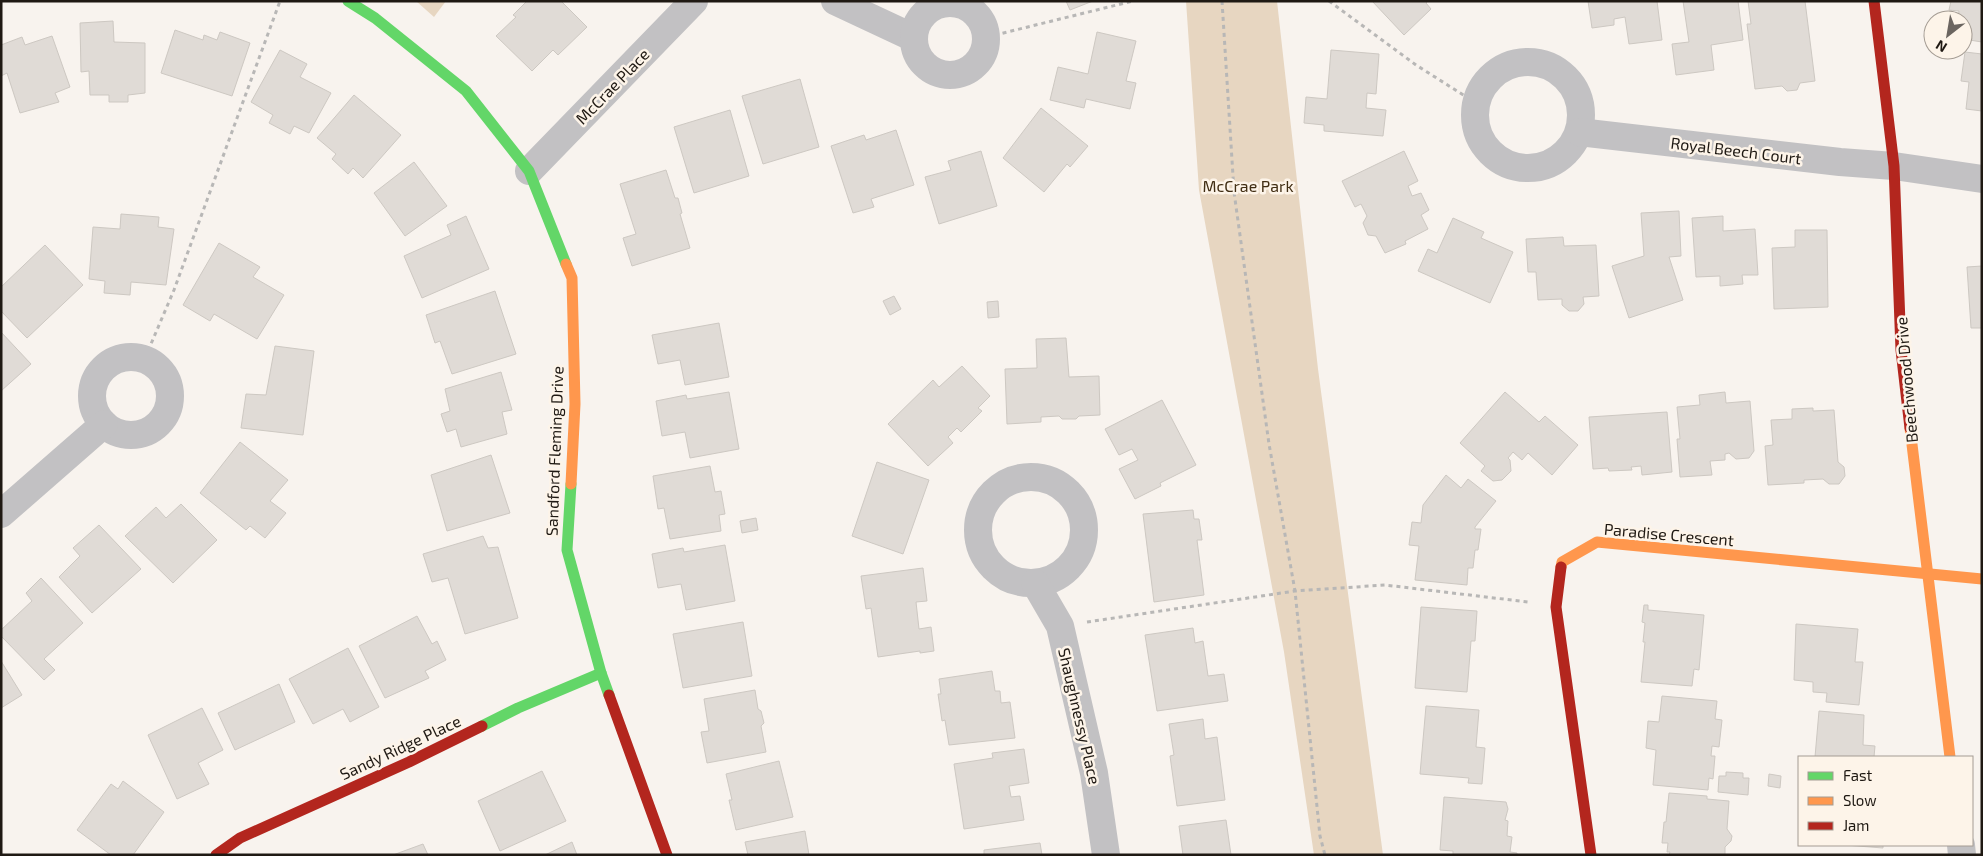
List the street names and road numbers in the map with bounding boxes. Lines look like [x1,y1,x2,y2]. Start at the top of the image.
street label: McCrae Place [571,44,653,128]
street label: Royal Beech Court [1670,133,1802,167]
street label: Beechwood Drive [1891,316,1921,444]
street label: Sandford Fleming Drive [542,366,566,536]
street label: Paradise Crescent [1603,519,1735,549]
street label: Shaughnessy Place [1055,646,1105,786]
street label: Sandy Ridge Place [337,711,463,783]

